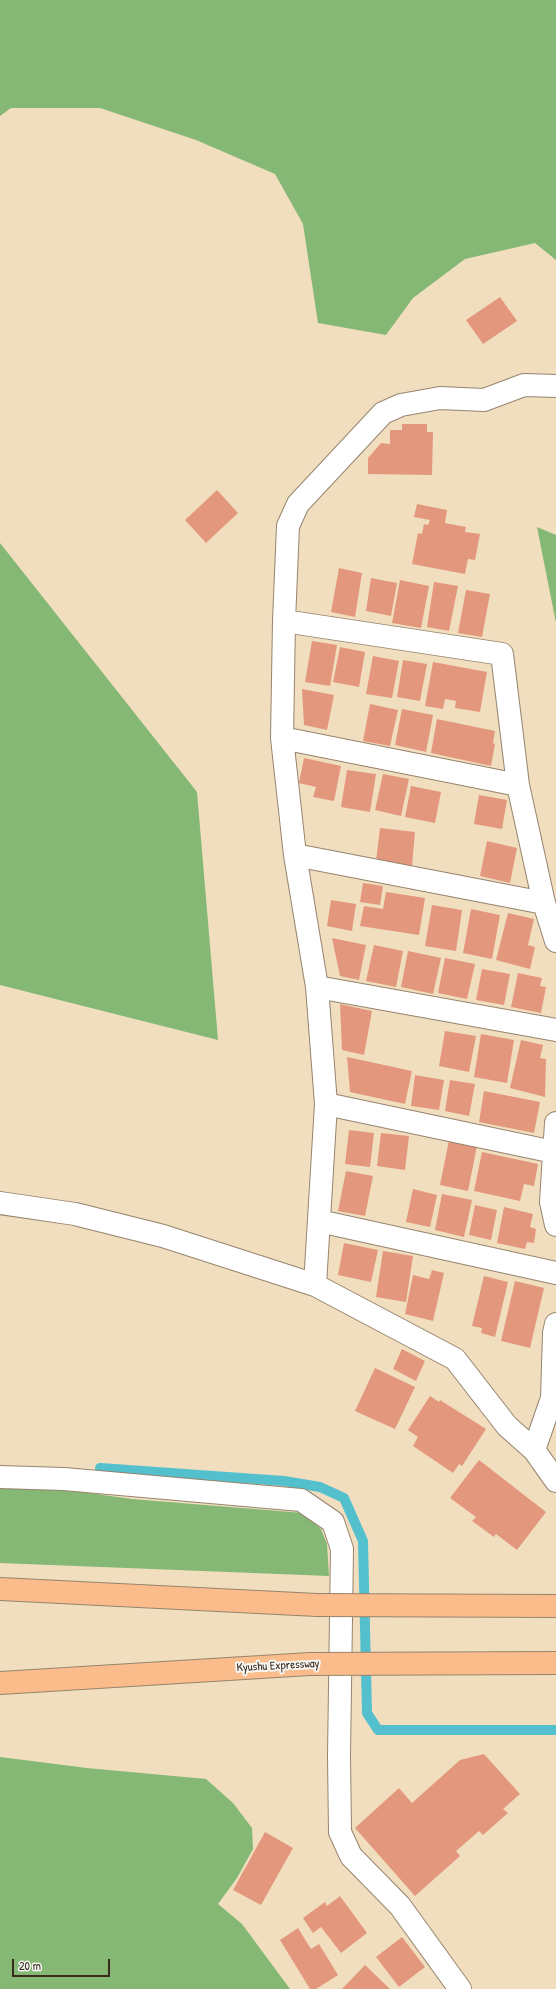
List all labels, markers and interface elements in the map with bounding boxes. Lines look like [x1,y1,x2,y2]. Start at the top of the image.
street label: Kyushu Expressway [236,1657,320,1675]
scale bar [14,1951,112,1977]
text: 20 m [19,1957,41,1974]

